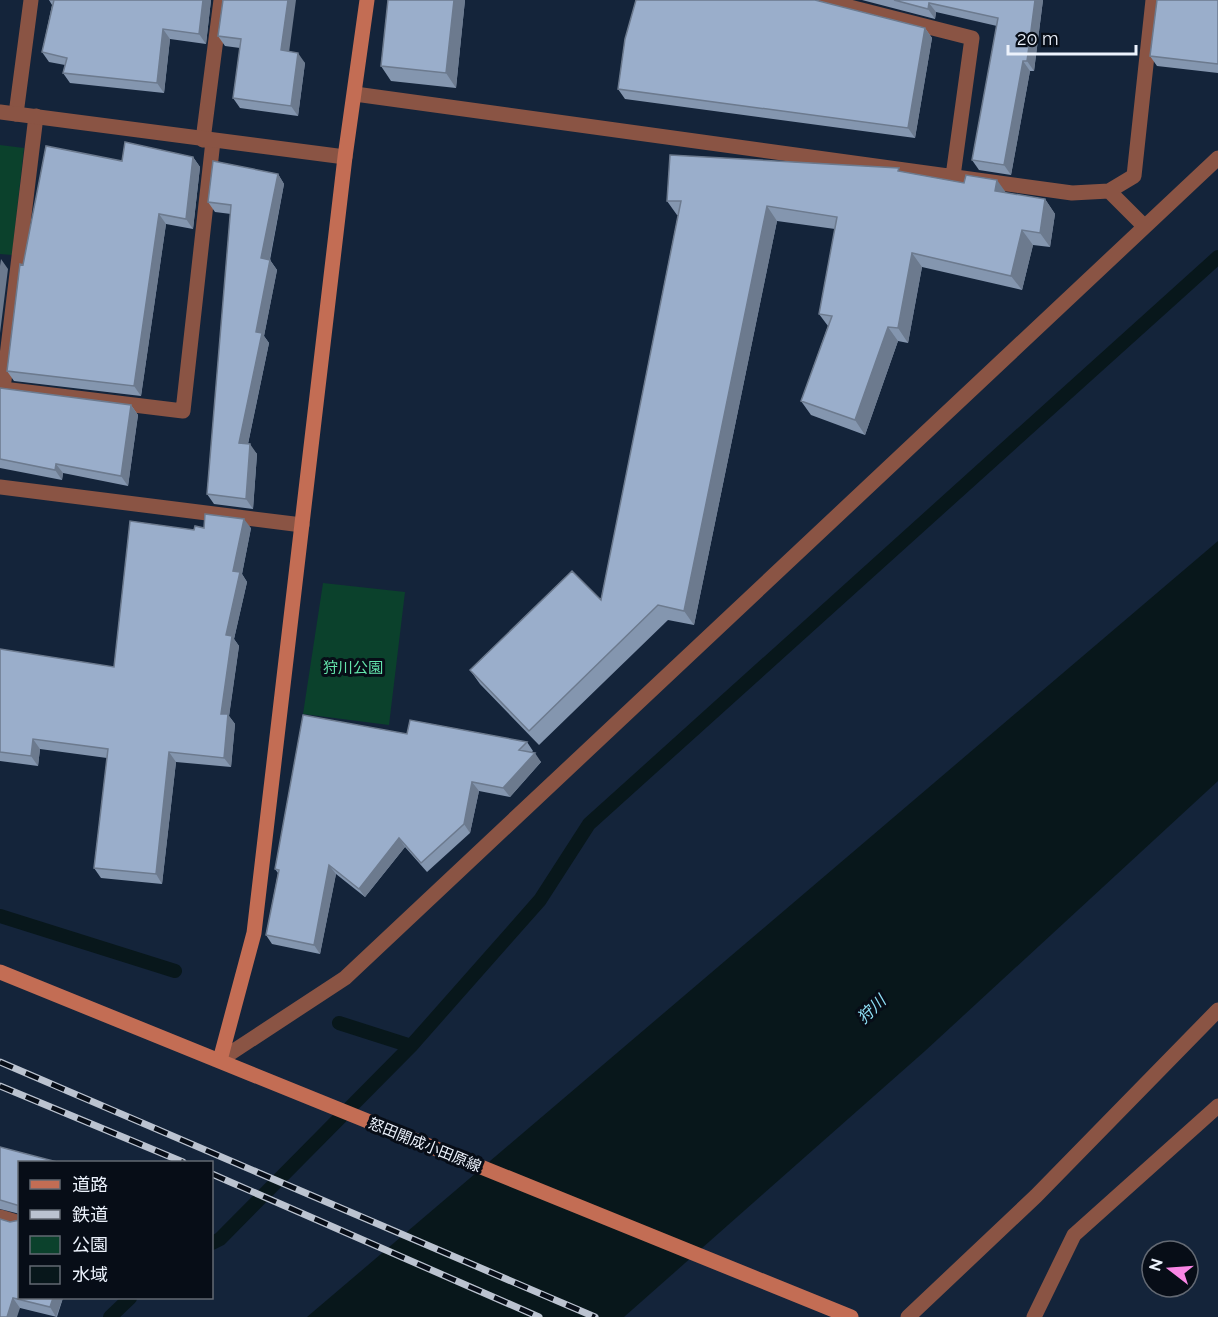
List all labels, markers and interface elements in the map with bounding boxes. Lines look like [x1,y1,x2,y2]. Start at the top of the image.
scale bar [1008,18,1136,56]
text: 20 m [1017,28,1059,49]
park label: 狩川公園 [323,659,383,677]
water label: 狩川 [853,990,891,1027]
street label: 怒田開成小田原線 [366,1114,484,1176]
legend [18,1161,213,1299]
text: 道路 [72,1174,108,1195]
text: 鉄道 [72,1204,108,1225]
text: 公園 [72,1234,108,1255]
north arrow [1140,1239,1200,1299]
text: N [1145,1256,1167,1273]
text: 水域 [72,1264,108,1285]

